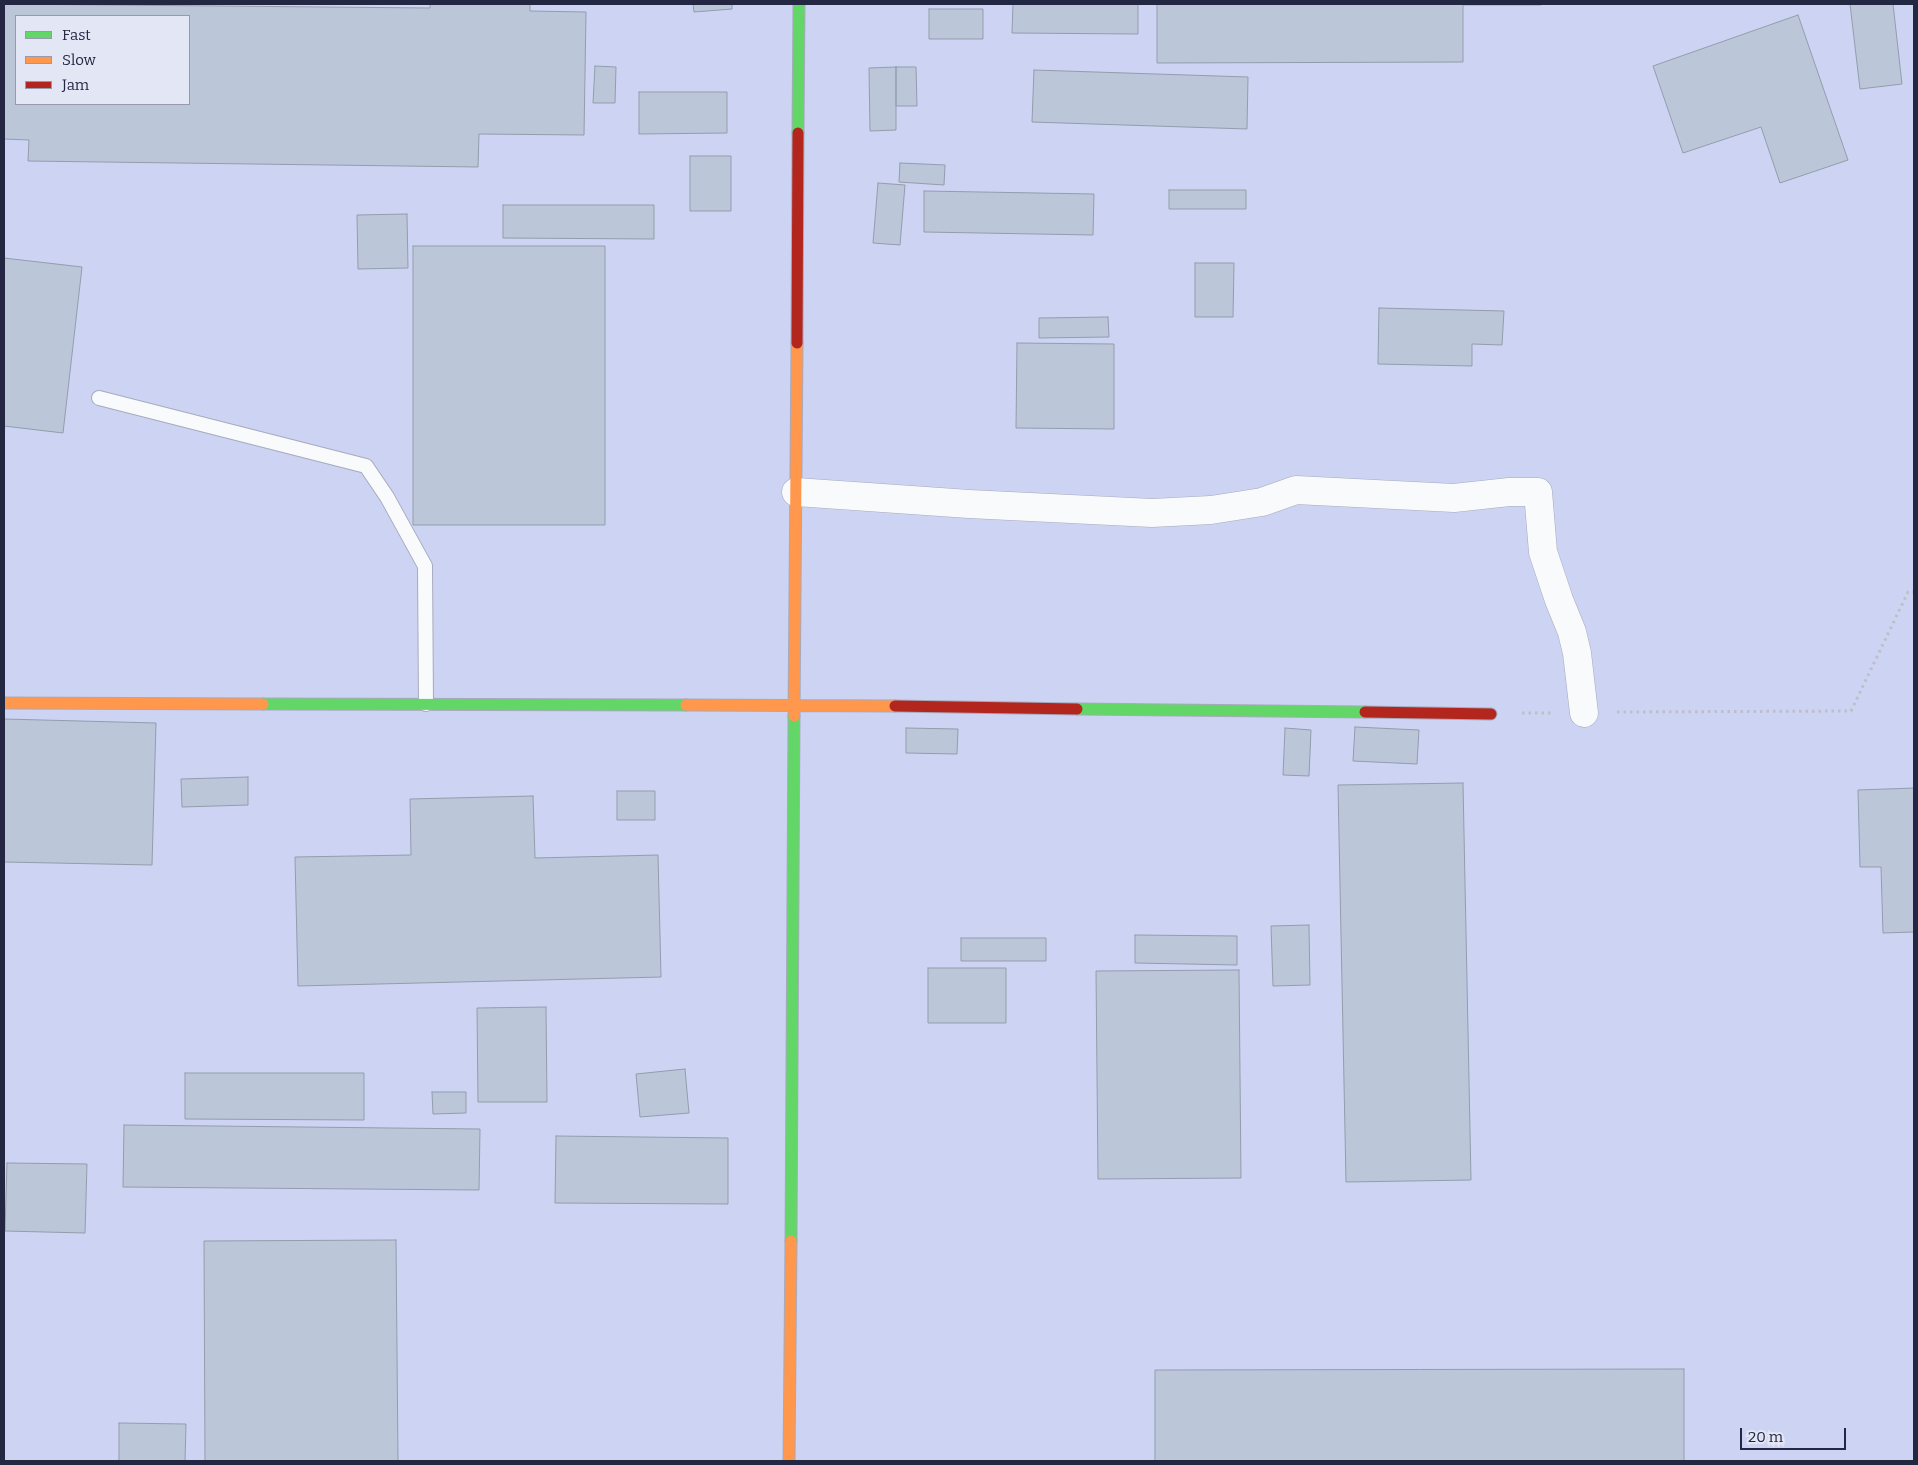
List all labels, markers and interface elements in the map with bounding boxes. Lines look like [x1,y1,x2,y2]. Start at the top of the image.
legend [15,15,190,105]
text: Fast [62,26,91,44]
text: Slow [62,51,96,69]
text: Jam [62,76,89,94]
scale bar [1743,1418,1849,1450]
text: 20 m [1748,1428,1783,1446]

